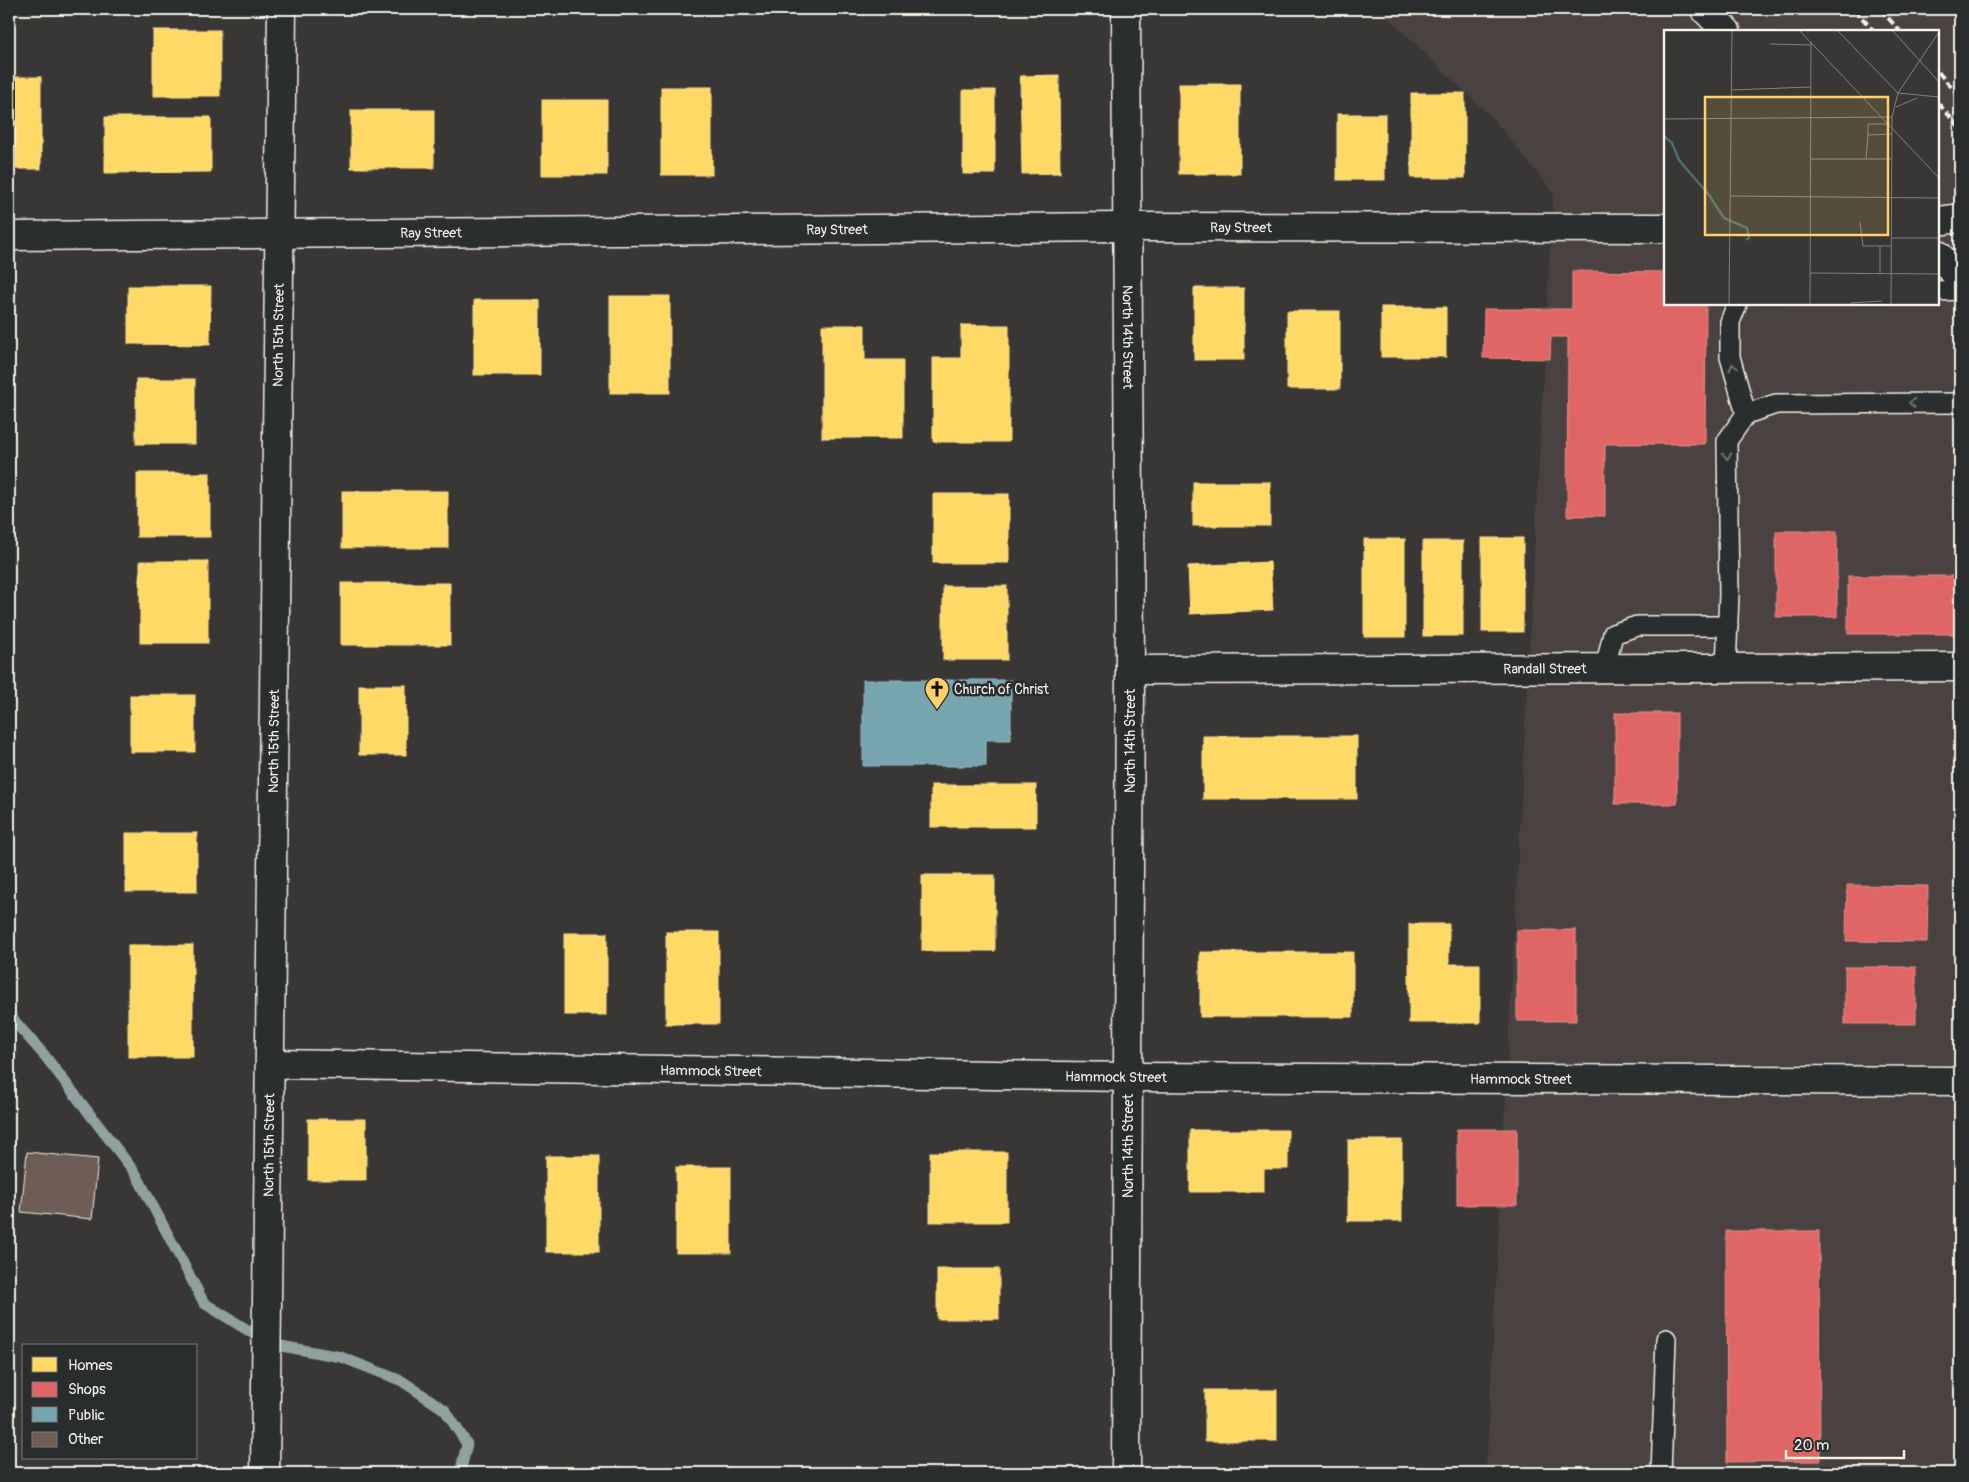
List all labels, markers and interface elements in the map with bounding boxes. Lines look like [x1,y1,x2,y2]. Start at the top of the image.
inset map [1664,30,1939,305]
street label: Ray Street [1210,219,1272,236]
street label: Ray Street [806,221,868,238]
street label: Ray Street [400,224,462,241]
street label: North 15th Street [269,283,287,387]
street label: North 14th Street [1119,285,1137,389]
one-way arrow [1728,363,1739,372]
one-way arrow [1907,398,1915,408]
one-way arrow [1722,452,1732,460]
street label: Randall Street [1503,660,1587,677]
church icon: Church of Christ [924,676,950,710]
place label: Church of Christ [954,681,1049,698]
street label: North 15th Street [264,689,283,793]
street label: North 14th Street [1122,689,1139,793]
street label: Hammock Street [660,1061,762,1080]
street label: Hammock Street [1065,1068,1167,1086]
street label: Hammock Street [1470,1070,1572,1088]
street label: North 15th Street [260,1093,278,1197]
street label: North 14th Street [1120,1094,1137,1198]
legend [22,1344,198,1460]
text: Homes [68,1356,113,1375]
text: Shops [68,1380,106,1399]
text: Public [68,1406,105,1425]
scale bar [1786,1427,1904,1459]
text: Other [68,1430,104,1449]
text: 20 m [1794,1436,1829,1455]

